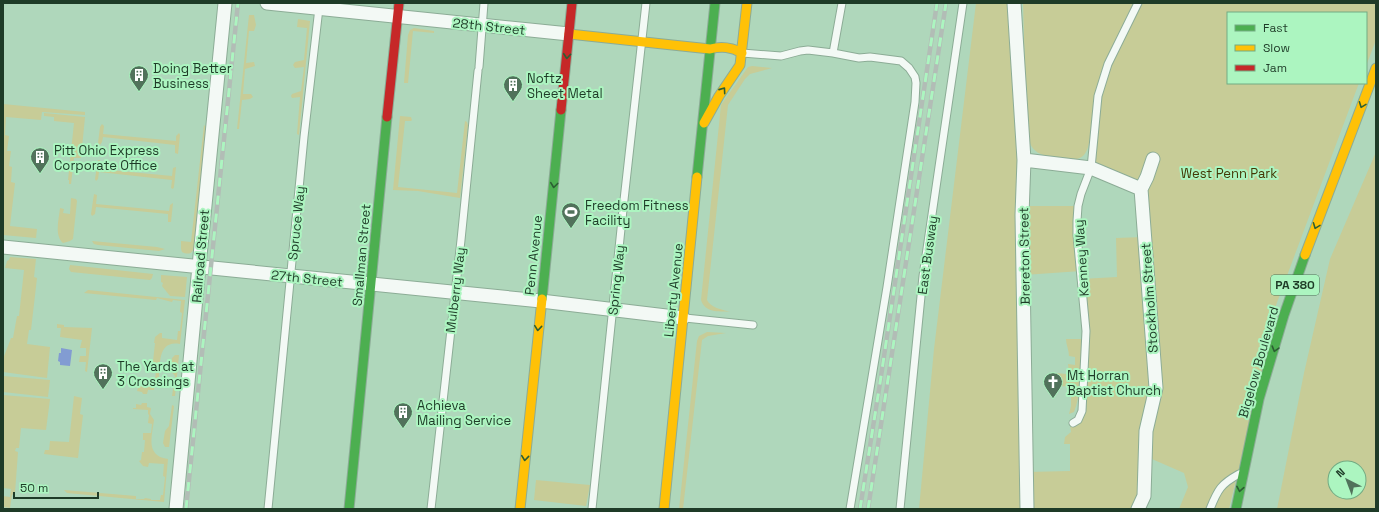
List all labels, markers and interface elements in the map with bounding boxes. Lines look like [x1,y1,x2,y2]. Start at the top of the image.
legend [1227,12,1367,84]
street label: 28th Street [452,14,526,39]
text: Fast [1263,20,1288,36]
text: Slow [1263,40,1290,56]
one-way arrow [562,53,571,59]
place label: Doing Better Business [153,60,232,92]
text: Jam [1263,60,1287,76]
building icon: Doing Better Business [128,64,150,92]
place label: Noftz Sheet Metal [527,70,603,102]
building icon: Noftz Sheet Metal [502,74,524,102]
one-way arrow [718,87,725,94]
one-way arrow [1358,101,1366,108]
place label: Pitt Ohio Express Corporate Office [54,142,159,174]
building icon: Pitt Ohio Express Corporate Office [29,146,51,174]
park label: West Penn Park [1181,165,1277,182]
one-way arrow [549,182,558,188]
street label: Spruce Way [284,185,309,261]
place label: Freedom Fitness Facility [585,197,689,229]
sports icon: Freedom Fitness Facility [560,201,582,229]
street label: Smallman Street [349,203,374,307]
street label: Brereton Street [1015,207,1034,305]
street label: Railroad Street [188,209,213,303]
street label: Penn Avenue [521,214,546,296]
street label: East Busway [914,214,941,296]
street label: Kenney Way [1070,219,1093,297]
one-way arrow [1313,223,1321,230]
street label: Liberty Avenue [660,242,687,338]
street label: Stockholm Street [1137,243,1162,353]
street label: Spring Way [604,244,629,316]
street label: Mulberry Way [442,246,469,334]
street label: 27th Street [270,266,344,291]
road number: PA 380 [1271,275,1319,295]
street label: Bigelow Boulevard [1234,304,1283,420]
one-way arrow [534,325,543,331]
one-way arrow [1271,346,1280,353]
place label: The Yards at 3 Crossings [117,358,194,390]
building icon: The Yards at 3 Crossings [92,362,114,390]
place label: Mt Horran Baptist Church [1067,367,1161,399]
church icon: Mt Horran Baptist Church [1042,371,1064,399]
place label: Achieva Mailing Service [417,397,511,429]
building icon: Achieva Mailing Service [392,401,414,429]
one-way arrow [521,454,530,461]
north arrow [1327,460,1367,500]
text: N [1333,465,1348,480]
scale bar [14,474,98,500]
text: 50 m [20,480,48,496]
one-way arrow [1236,486,1245,492]

